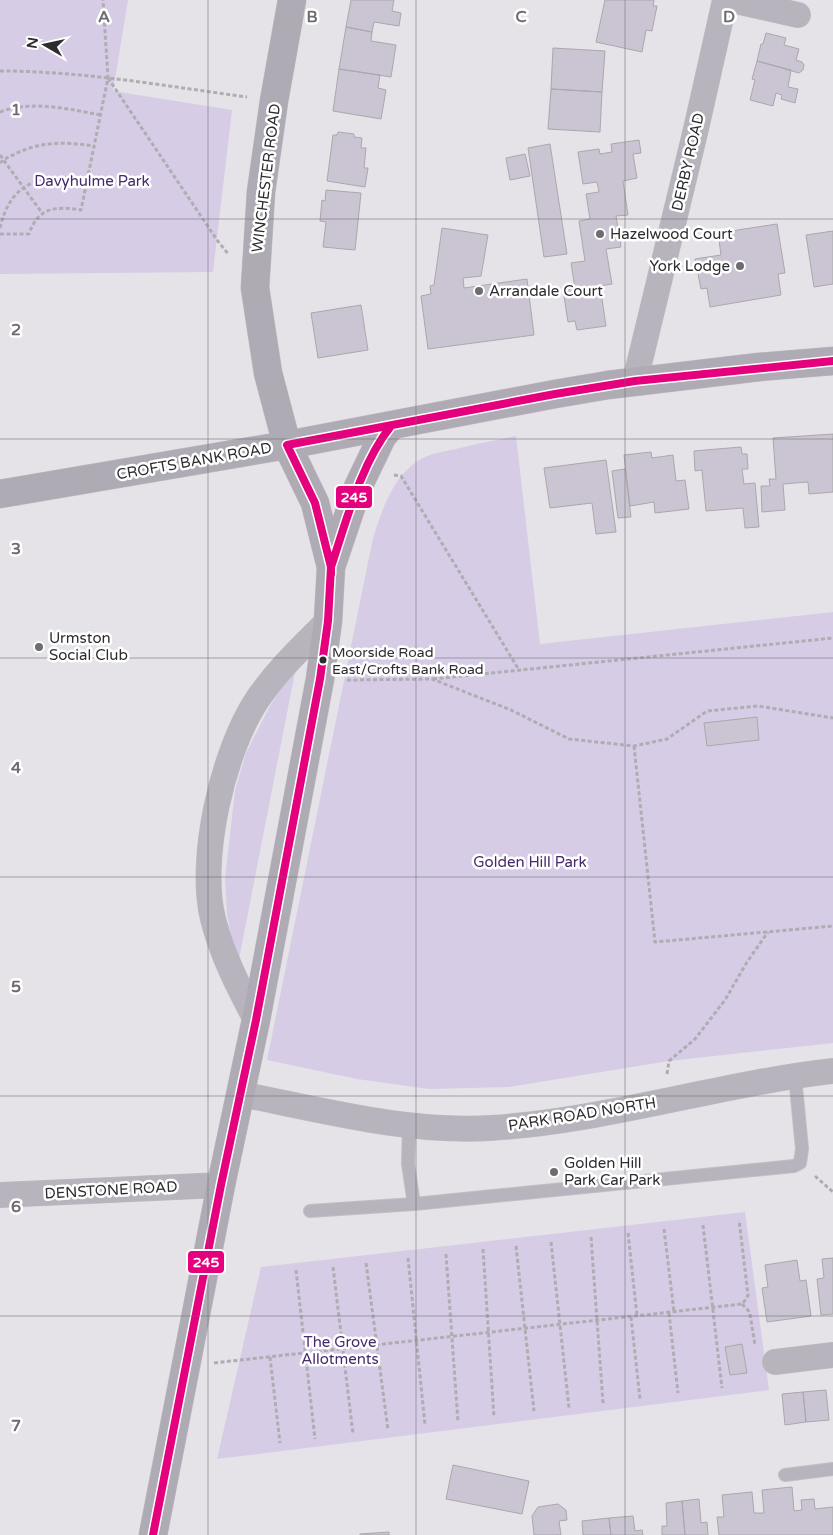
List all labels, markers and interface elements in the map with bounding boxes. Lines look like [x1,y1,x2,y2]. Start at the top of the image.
text: A [98,7,110,27]
text: B [306,7,318,27]
text: C [515,7,527,27]
text: D [723,7,735,27]
north arrow [20,20,70,70]
text: N [23,36,42,50]
text: 1 [11,100,21,120]
street label: WINCHESTER ROAD [248,103,284,253]
street label: DERBY ROAD [668,111,708,213]
park label: Davyhulme Park [34,172,150,190]
place label: Hazelwood Court [610,225,733,243]
marker: Hazelwood Court [594,228,606,240]
place label: York Lodge [649,257,730,275]
marker: York Lodge [734,260,746,272]
place label: Arrandale Court [489,282,603,300]
marker: Arrandale Court [473,285,485,297]
text: 2 [11,320,21,340]
street label: CROFTS BANK ROAD [115,438,273,484]
line badge: 245 [335,485,373,509]
text: 245 [341,489,367,506]
text: 3 [11,539,21,559]
place label: Urmston Social Club [49,629,128,664]
marker: Urmston Social Club [33,641,45,653]
place label: Moorside Road East/Crofts Bank Road [332,644,484,678]
marker: Moorside Road East/Crofts Bank Road [318,655,328,665]
text: 4 [11,758,21,778]
park label: Golden Hill Park [473,853,587,871]
text: 5 [11,977,21,997]
street label: PARK ROAD NORTH [507,1093,657,1135]
place label: Golden Hill Park Car Park [564,1154,660,1189]
marker: Golden Hill Park Car Park [548,1166,560,1178]
street label: DENSTONE ROAD [44,1178,178,1202]
text: 6 [11,1197,21,1217]
line badge: 245 [187,1250,225,1274]
text: 245 [193,1254,219,1271]
park label: The Grove Allotments [301,1333,379,1368]
text: 7 [11,1416,21,1436]

